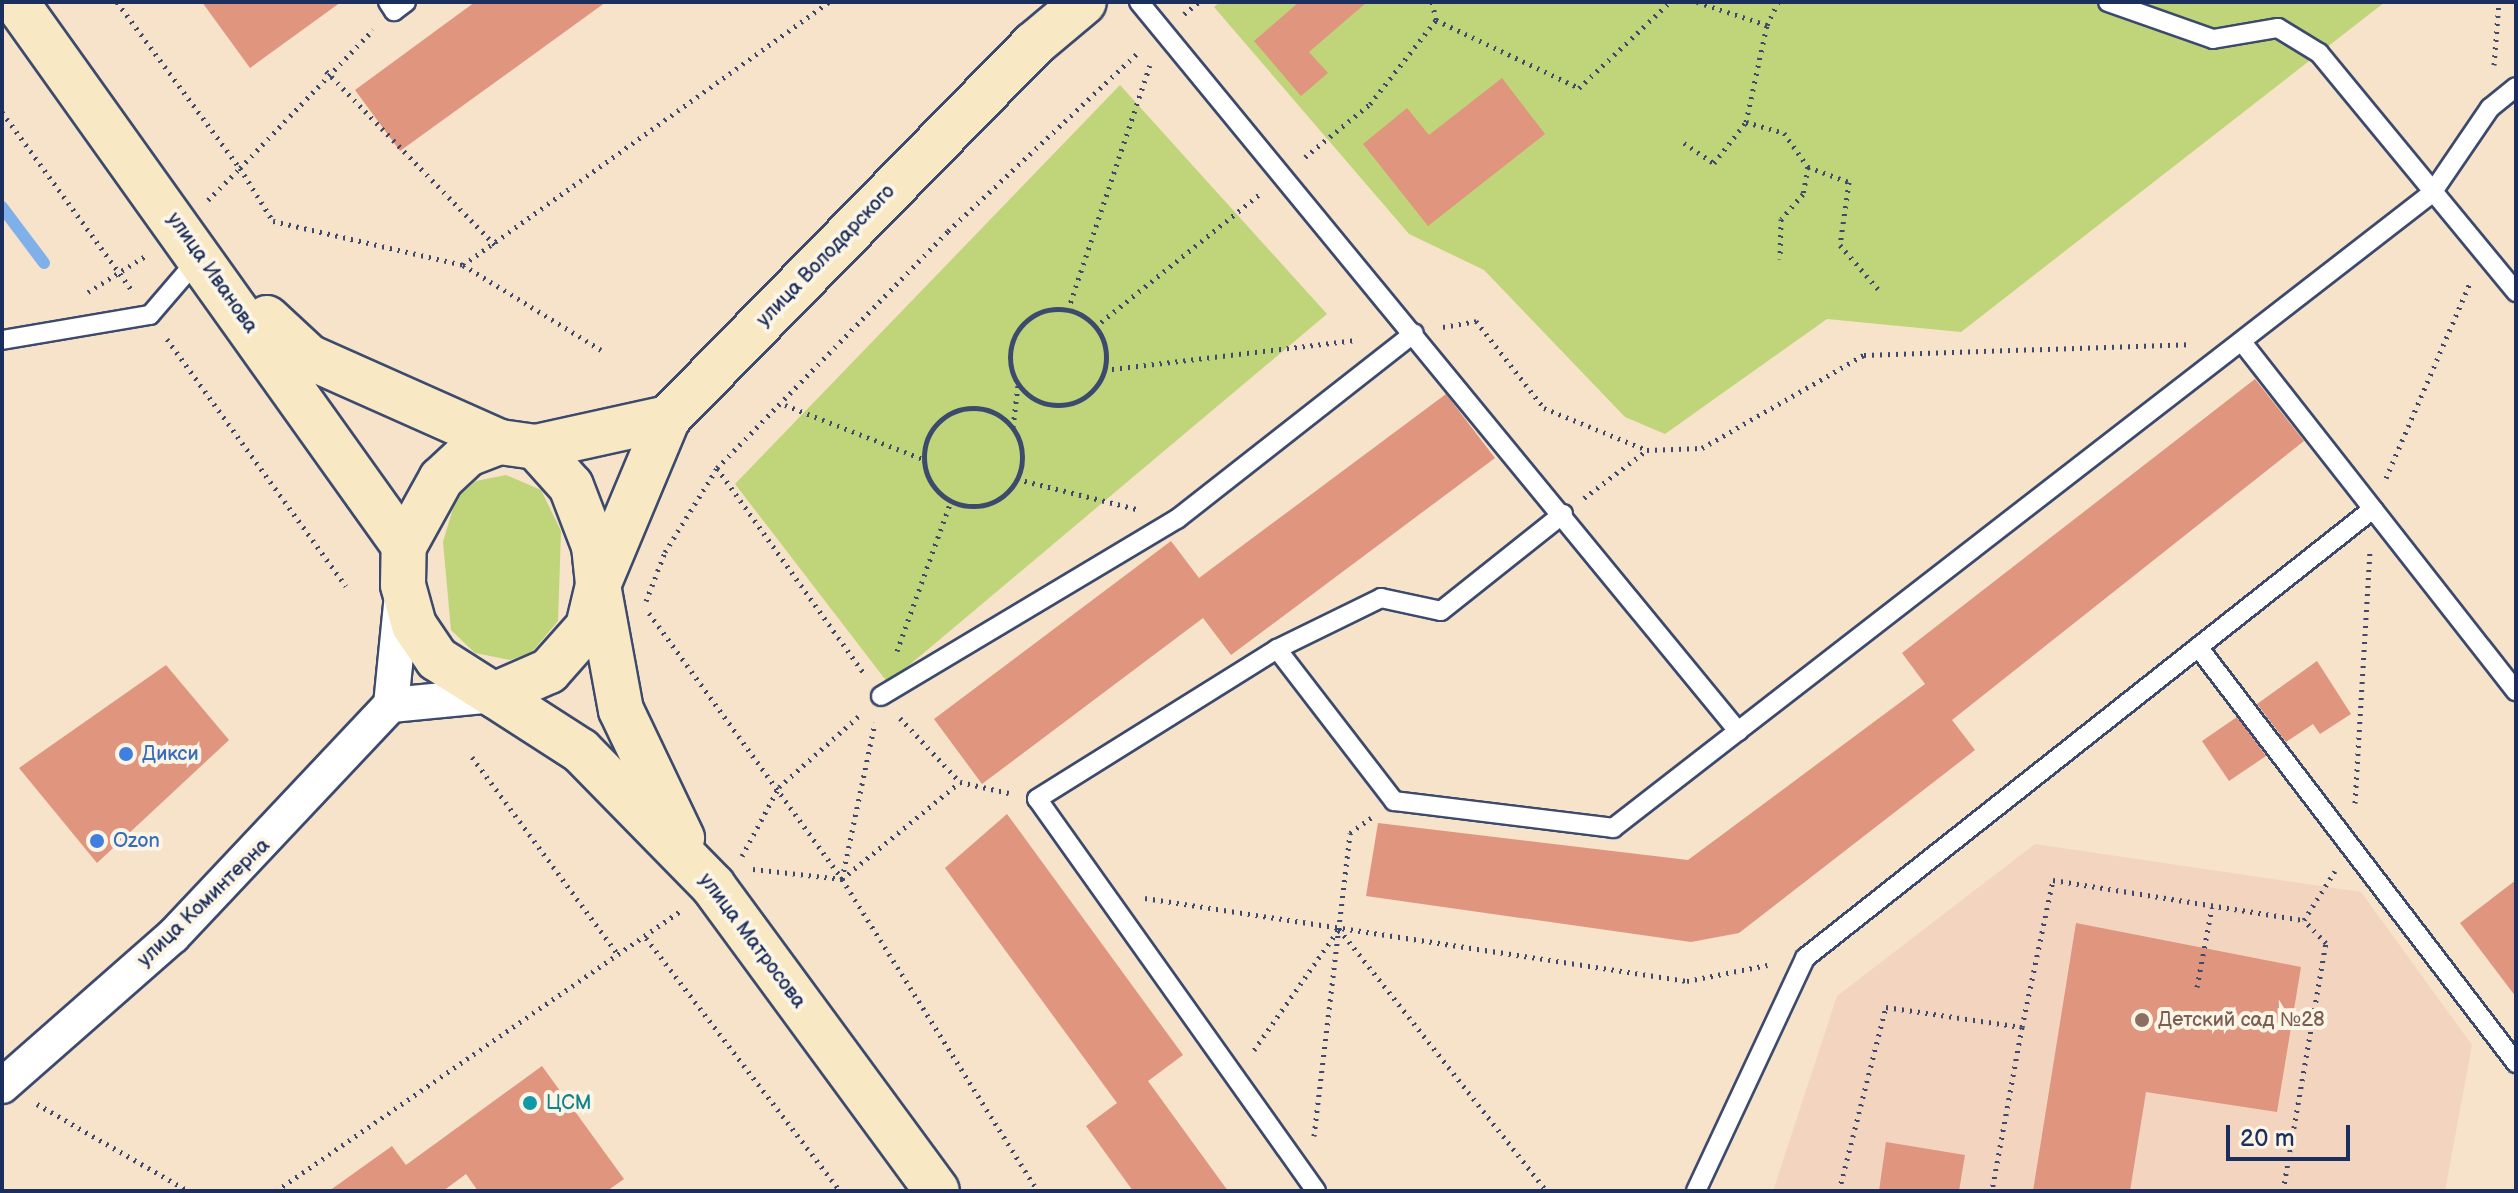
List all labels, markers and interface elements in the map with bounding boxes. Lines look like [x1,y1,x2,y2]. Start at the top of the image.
street label: улица Володарского [752,180,900,332]
street label: улица Иванова [161,208,263,338]
place label: Дикси [142,742,199,766]
marker: Дикси [117,745,135,763]
place label: Ozon [113,829,160,853]
marker: Ozon [88,832,106,850]
street label: улица Коминтерна [133,834,275,972]
street label: улица Матросова [693,869,811,1013]
place label: Детский сад №28 [2158,1008,2325,1032]
marker: Детский сад №28 [2133,1011,2151,1029]
place label: ЦСМ [546,1091,591,1115]
marker: ЦСМ [521,1094,539,1112]
scale bar [2230,1109,2354,1159]
text: 20 m [2240,1124,2295,1153]

